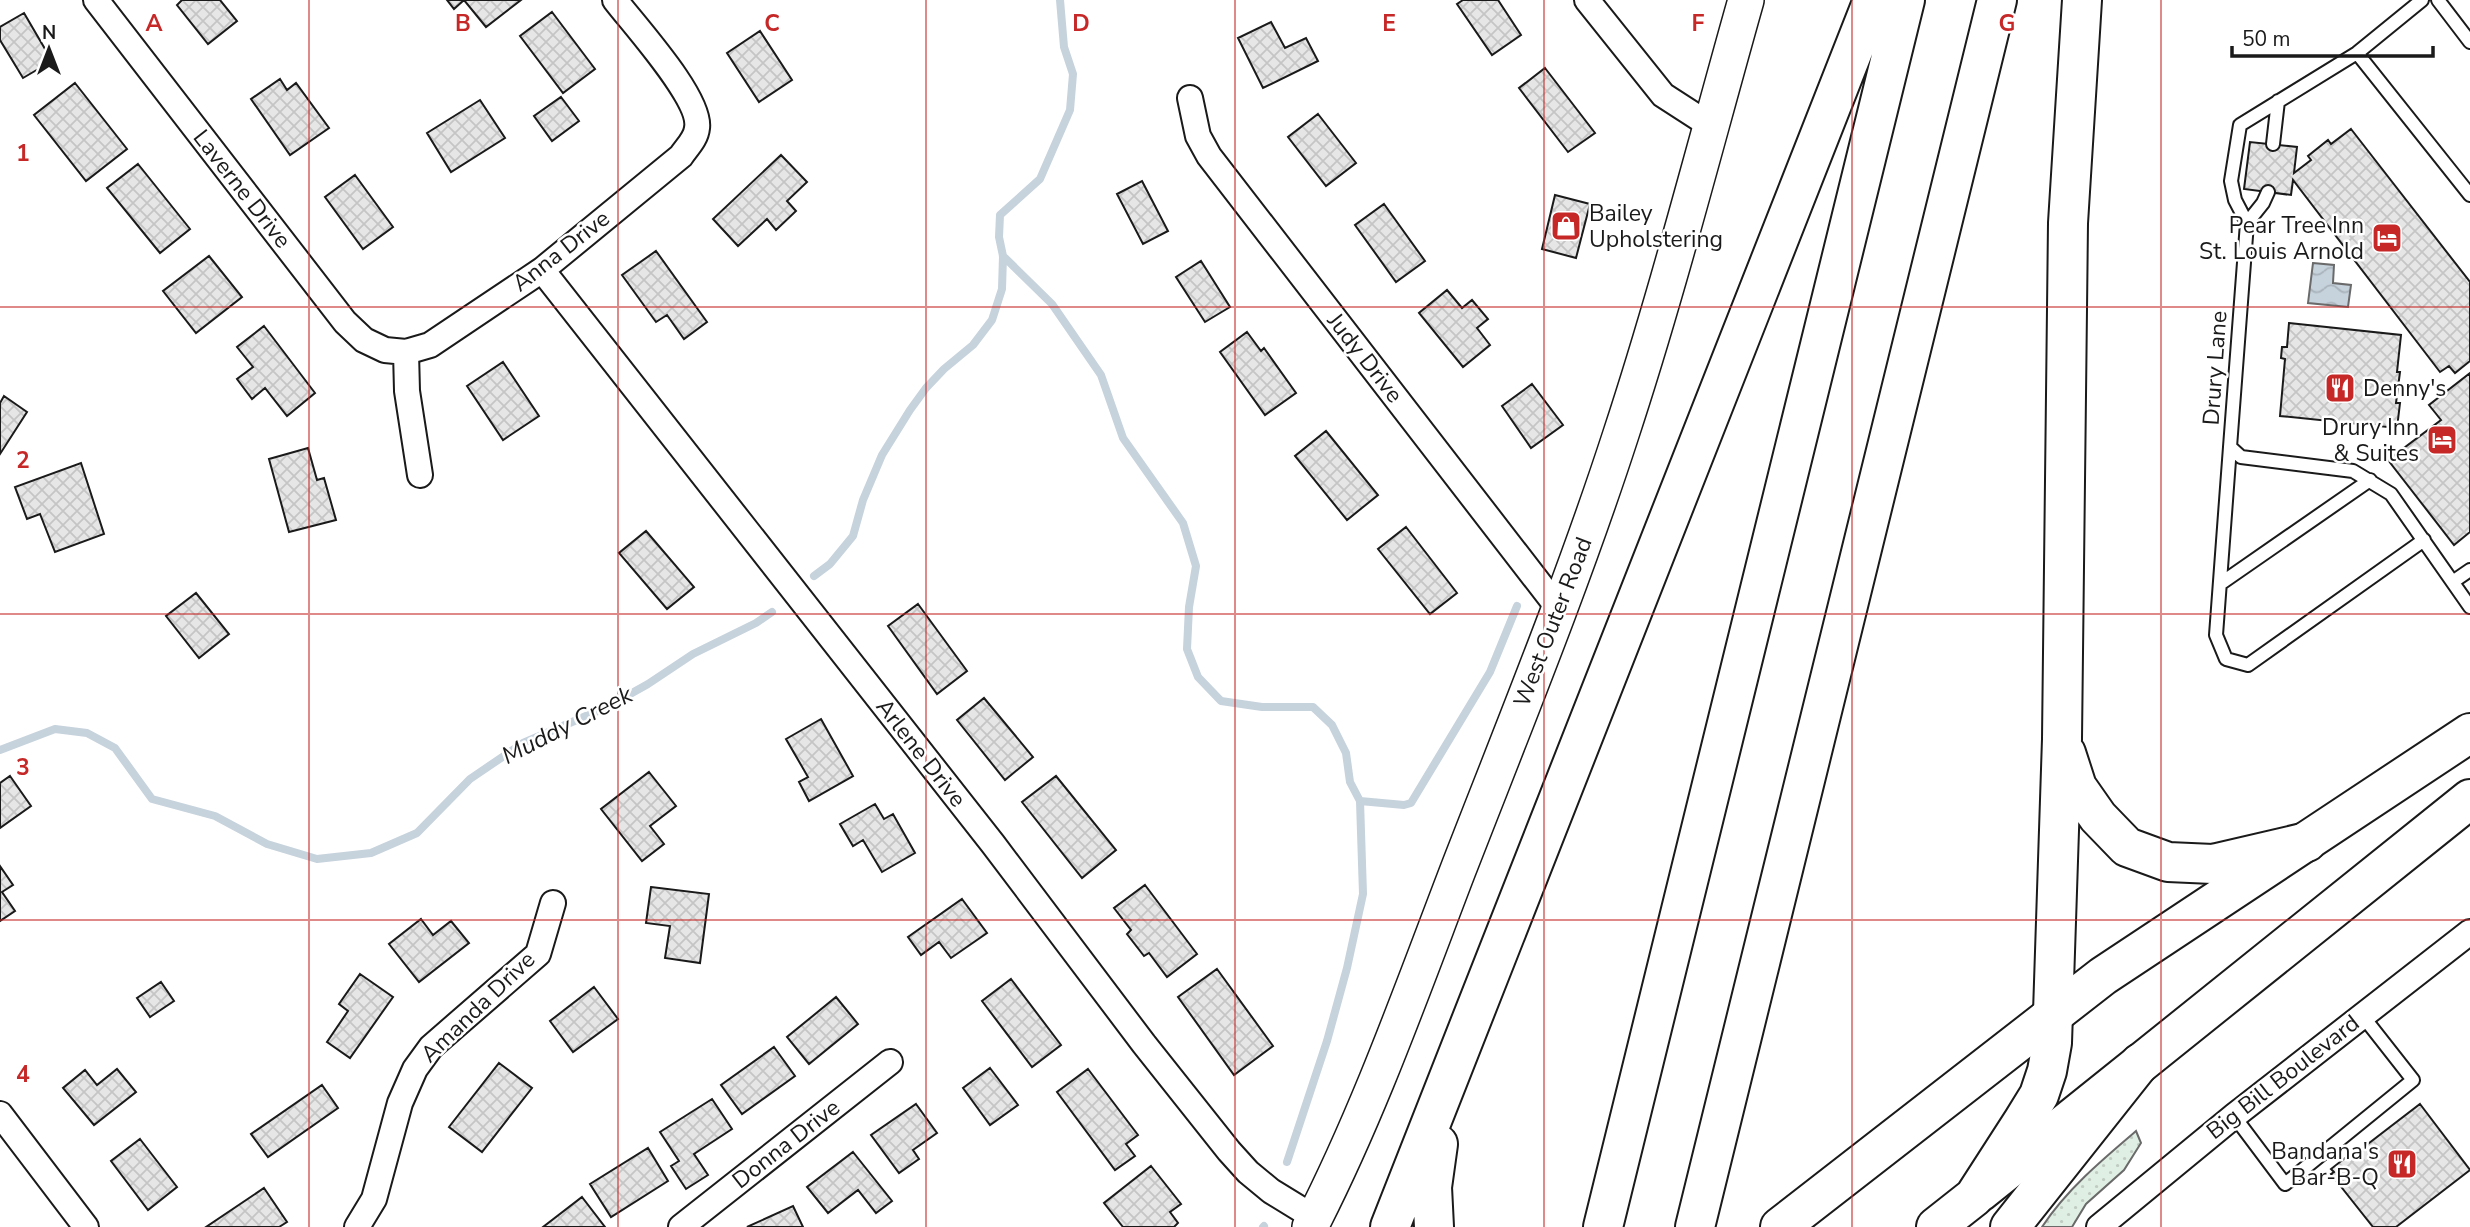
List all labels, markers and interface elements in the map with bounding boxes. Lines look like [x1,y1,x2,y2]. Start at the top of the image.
text: A [145,8,163,39]
text: B [455,8,471,39]
text: C [764,8,780,39]
text: D [1072,8,1090,39]
text: E [1382,8,1396,39]
text: F [1692,8,1705,39]
text: G [1999,8,2015,39]
north arrow [14,14,84,84]
scale bar [2232,14,2433,58]
text: N [42,20,56,46]
text: 50 m [2242,25,2291,53]
street label: Laverne Drive [186,123,298,255]
text: 1 [16,138,30,169]
place label: Bailey Upholstering [1589,198,1723,255]
street label: Anna Drive [506,203,616,299]
shop icon: Bailey Upholstering [1549,209,1583,243]
place label: Pear Tree Inn St. Louis Arnold [2199,210,2364,267]
hotel icon: Pear Tree Inn St. Louis Arnold [2370,221,2404,255]
street label: Judy Drive [1320,306,1410,409]
street label: Drury Lane [2196,310,2234,426]
restaurant icon: Denny's [2323,371,2357,405]
place label: Denny's [2363,373,2446,404]
place label: Drury Inn & Suites [2322,412,2419,469]
hotel icon: Drury Inn & Suites [2425,423,2459,457]
text: 2 [16,445,30,476]
street label: West Outer Road [1506,533,1600,711]
water label: Muddy Creek [496,678,639,772]
street label: Arlene Drive [869,692,973,814]
text: 3 [16,752,30,783]
street label: Amanda Drive [414,945,542,1069]
street label: Big Bill Boulevard [2200,1008,2366,1146]
text: 4 [16,1059,30,1090]
street label: Donna Drive [726,1092,846,1196]
place label: Bandana's Bar-B-Q [2271,1136,2379,1193]
restaurant icon: Bandana's Bar-B-Q [2385,1147,2419,1181]

